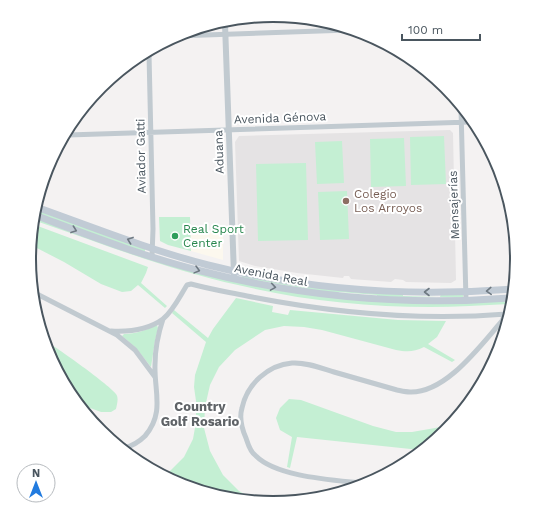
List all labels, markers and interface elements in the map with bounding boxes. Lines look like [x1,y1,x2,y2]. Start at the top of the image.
scale bar [402,16,480,42]
text: 100 m [408,23,443,37]
street label: Avenida Génova [234,109,327,127]
street label: Aviador Gatti [133,118,149,194]
street label: Aduana [211,130,227,174]
street label: Mensajerías [446,170,462,240]
place label: Colegio Los Arroyos [354,187,422,215]
marker: Colegio Los Arroyos [341,196,351,206]
place label: Real Sport Center [183,222,244,250]
one-way arrow [70,225,77,233]
marker: Real Sport Center [170,231,180,241]
one-way arrow [126,237,133,245]
street label: Avenida Real [233,261,309,289]
one-way arrow [193,265,200,274]
one-way arrow [270,283,276,291]
one-way arrow [486,286,492,295]
one-way arrow [424,288,430,296]
district label: Country Golf Rosario [161,399,240,429]
north arrow [16,463,56,503]
text: N [32,467,40,480]

